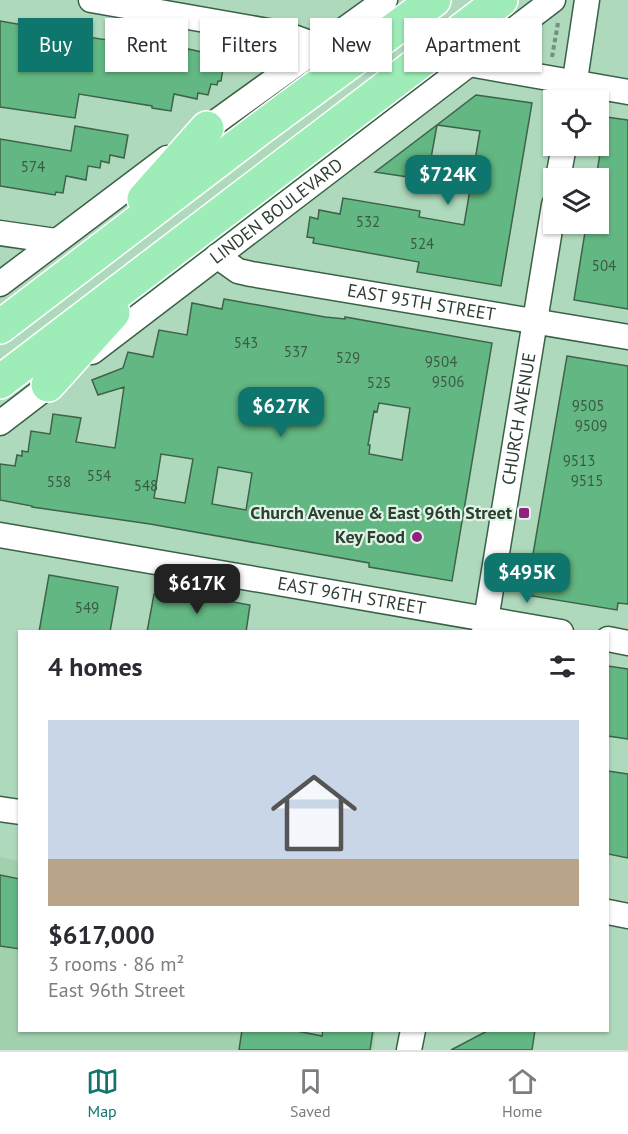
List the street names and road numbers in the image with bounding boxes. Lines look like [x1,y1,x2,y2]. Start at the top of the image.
street label: LINDEN BOULEVARD [205,153,347,269]
street label: EAST 95TH STREET [346,278,497,326]
street label: CHURCH AVENUE [496,351,541,487]
street label: EAST 96TH STREET [276,571,428,619]

